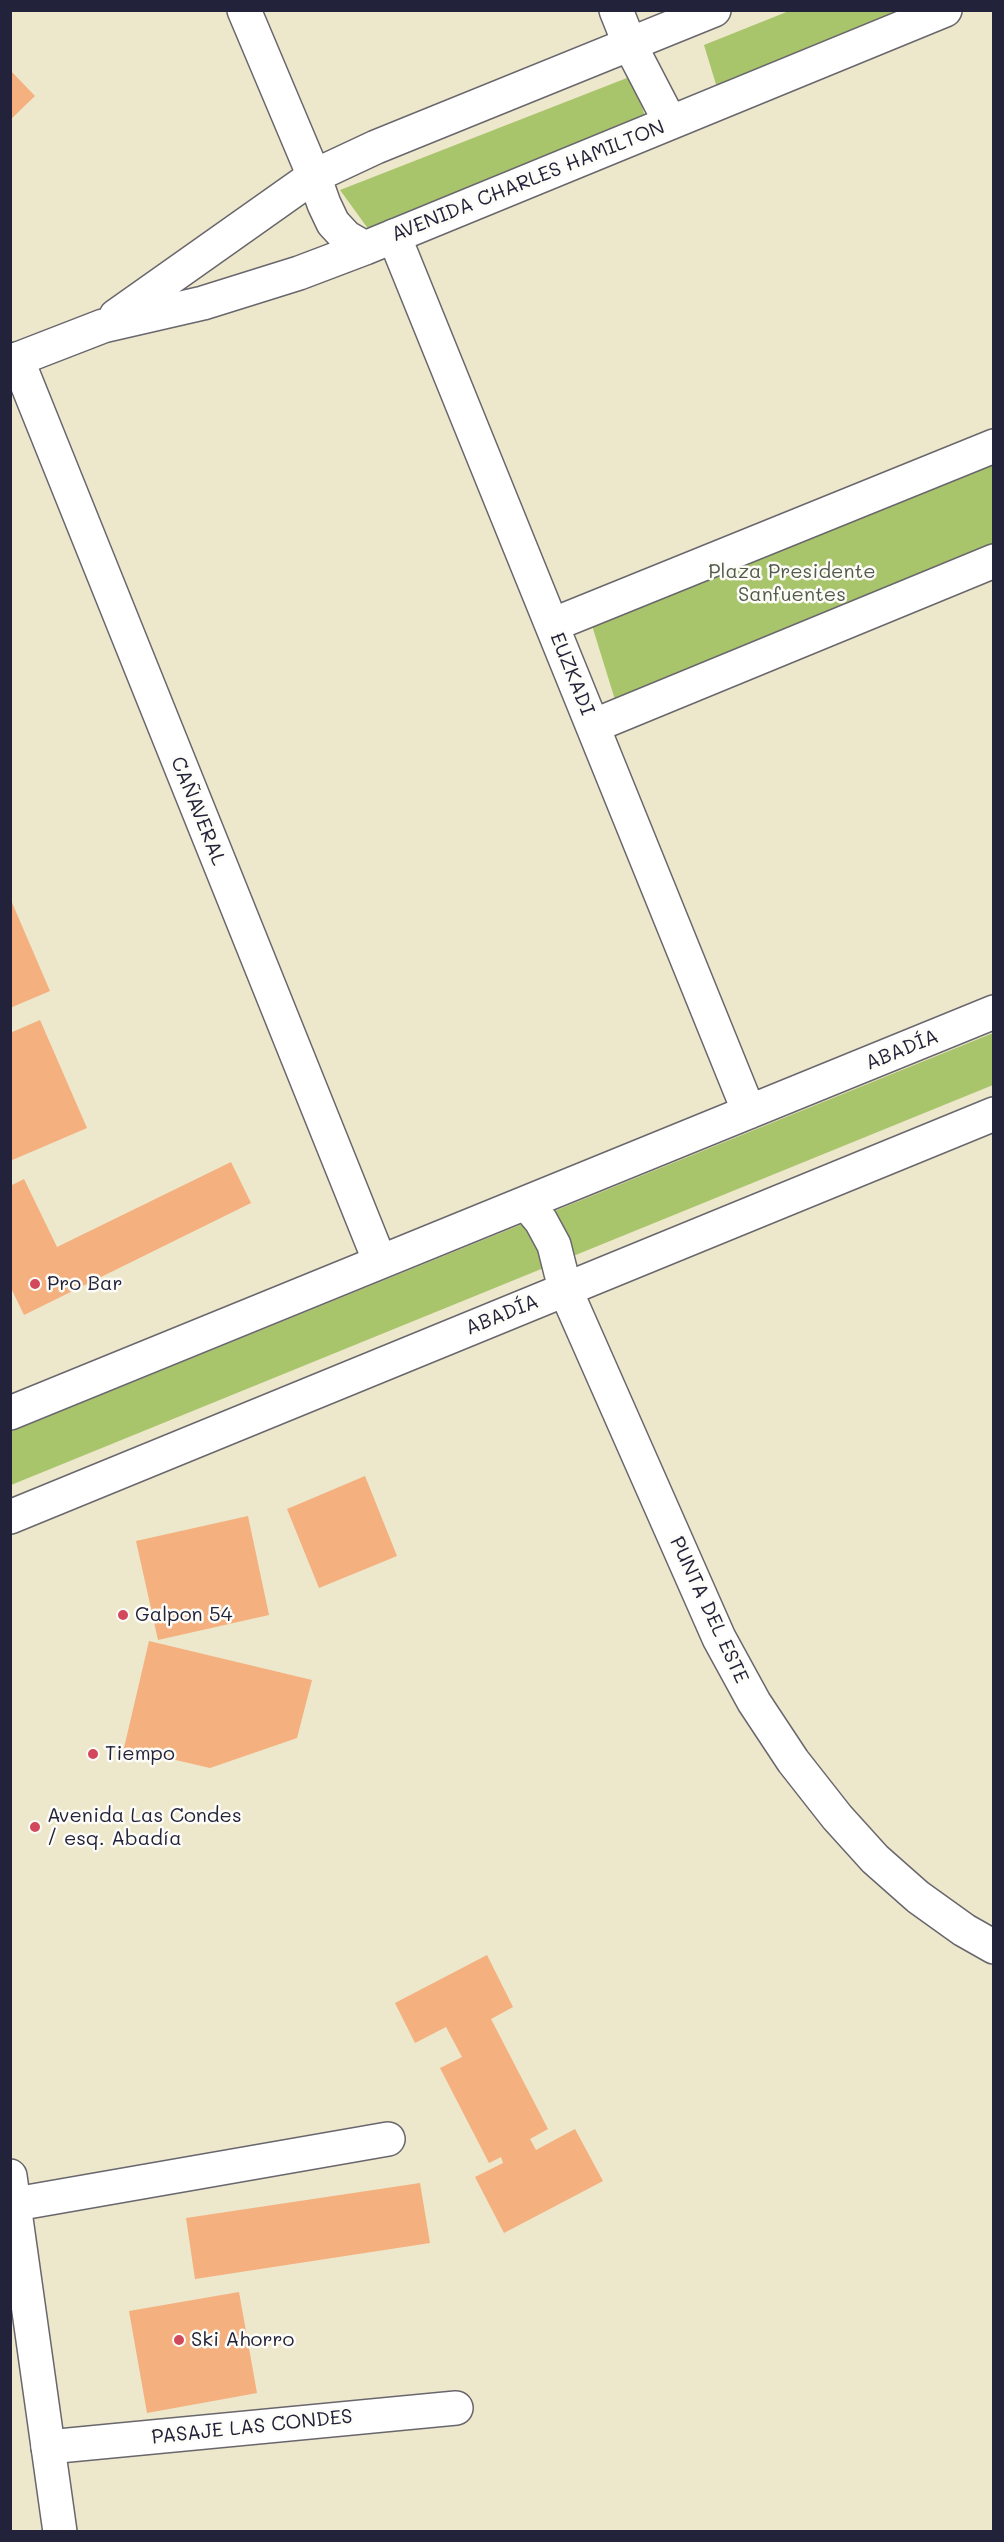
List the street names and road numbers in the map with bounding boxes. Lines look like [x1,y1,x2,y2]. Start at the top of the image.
street label: AVENIDA CHARLES HAMILTON [388,115,668,247]
street label: EUZKADI [545,629,599,719]
street label: CAÑAVERAL [165,753,231,869]
street label: ABADÍA [862,1025,942,1075]
street label: ABADÍA [462,1290,542,1340]
street label: PUNTA DEL ESTE [664,1533,754,1687]
street label: PASAJE LAS CONDES [150,2405,354,2449]

